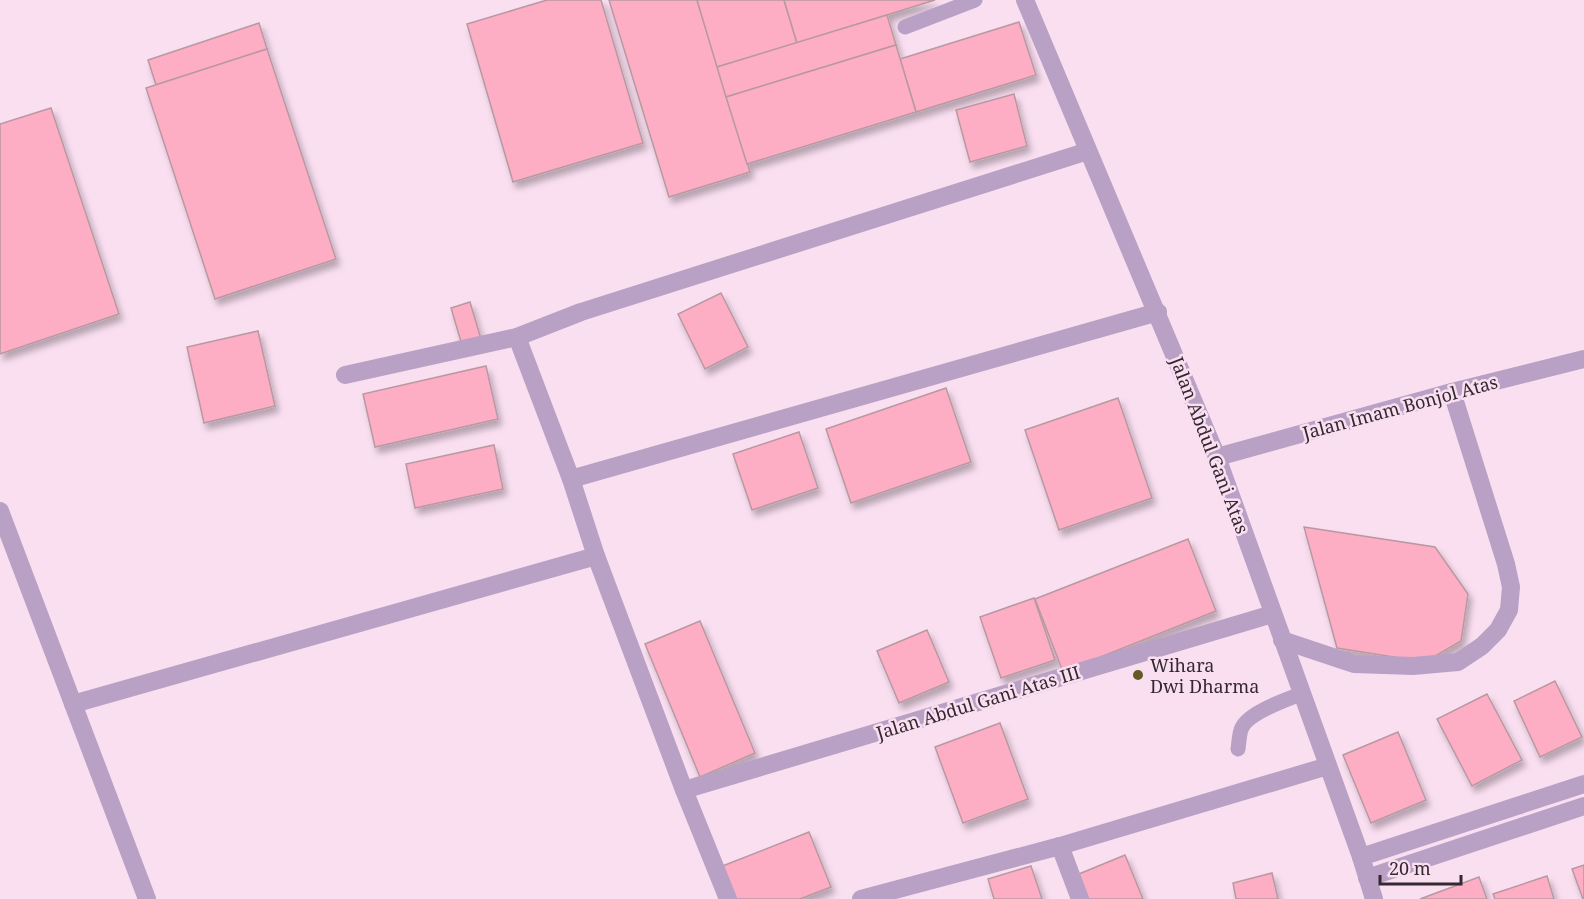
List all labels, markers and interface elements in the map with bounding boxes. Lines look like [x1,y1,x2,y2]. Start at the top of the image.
street label: Jalan Abdul Gani Atas [1165,352,1255,537]
street label: Jalan Imam Bonjol Atas [1299,369,1500,445]
place label: Wihara Dwi Dharma [1150,653,1259,698]
street label: Jalan Abdul Gani Atas III [872,660,1083,745]
marker: Wihara Dwi Dharma [1131,668,1145,682]
scale bar [1380,848,1461,886]
text: 20 m [1389,856,1431,880]

